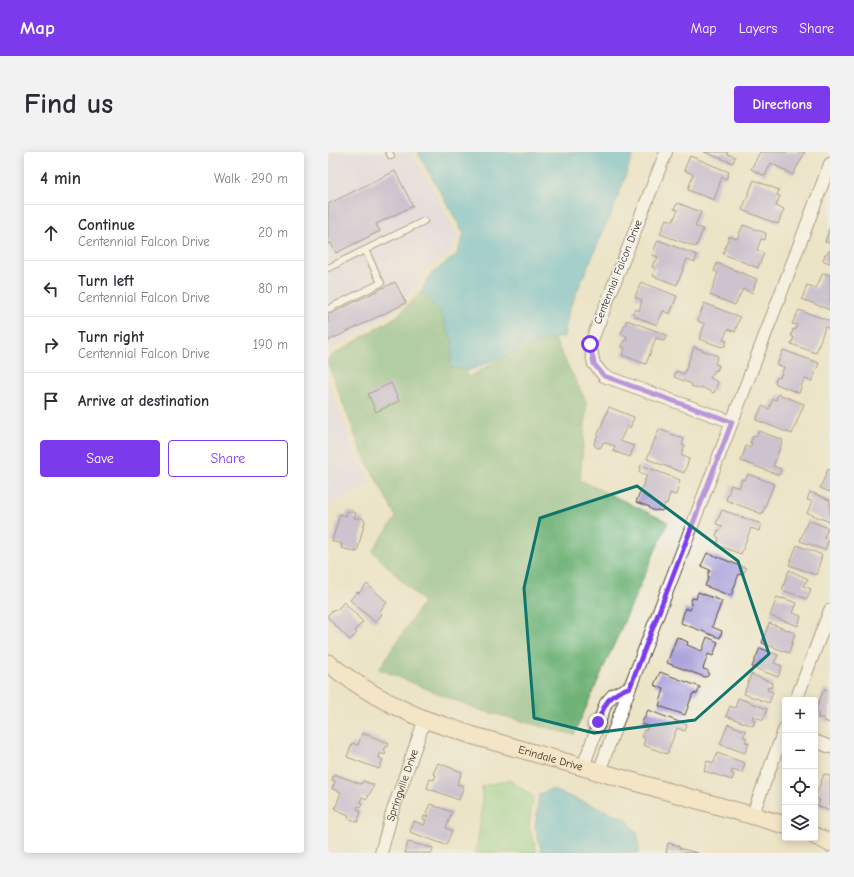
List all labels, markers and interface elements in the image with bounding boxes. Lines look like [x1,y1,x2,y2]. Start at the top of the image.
text: Map [20,17,55,39]
text: Map [690,20,717,37]
text: Layers [739,20,777,37]
text: Share [799,20,834,37]
button: Directions [734,86,830,123]
text: Find us [24,88,113,120]
text: 4 min [40,169,81,188]
text: Walk · 290 m [214,171,288,186]
text: Continue [78,216,135,234]
street label: Centennial Falcon Drive [591,217,645,326]
icon: ahead [40,222,62,244]
text: 20 m [258,225,288,240]
text: Centennial Falcon Drive [78,234,210,249]
text: Turn left [78,272,134,290]
icon: left [40,278,62,300]
text: 80 m [258,281,288,296]
text: Centennial Falcon Drive [78,290,210,305]
text: Turn right [78,328,144,346]
icon: right [40,334,62,356]
route start [581,335,599,353]
text: 190 m [253,337,288,352]
text: Centennial Falcon Drive [78,346,210,361]
icon: arrive [40,390,62,412]
text: Arrive at destination [78,392,209,410]
button: Save [40,440,160,477]
button: Share [168,440,288,477]
map controls [782,697,818,841]
button: + [782,697,818,733]
route end [589,713,607,731]
button: − [782,733,818,769]
street label: Erindale Drive [517,742,585,773]
street label: Springville Drive [384,747,421,823]
button: locate [782,769,818,805]
button: layers [782,805,818,841]

